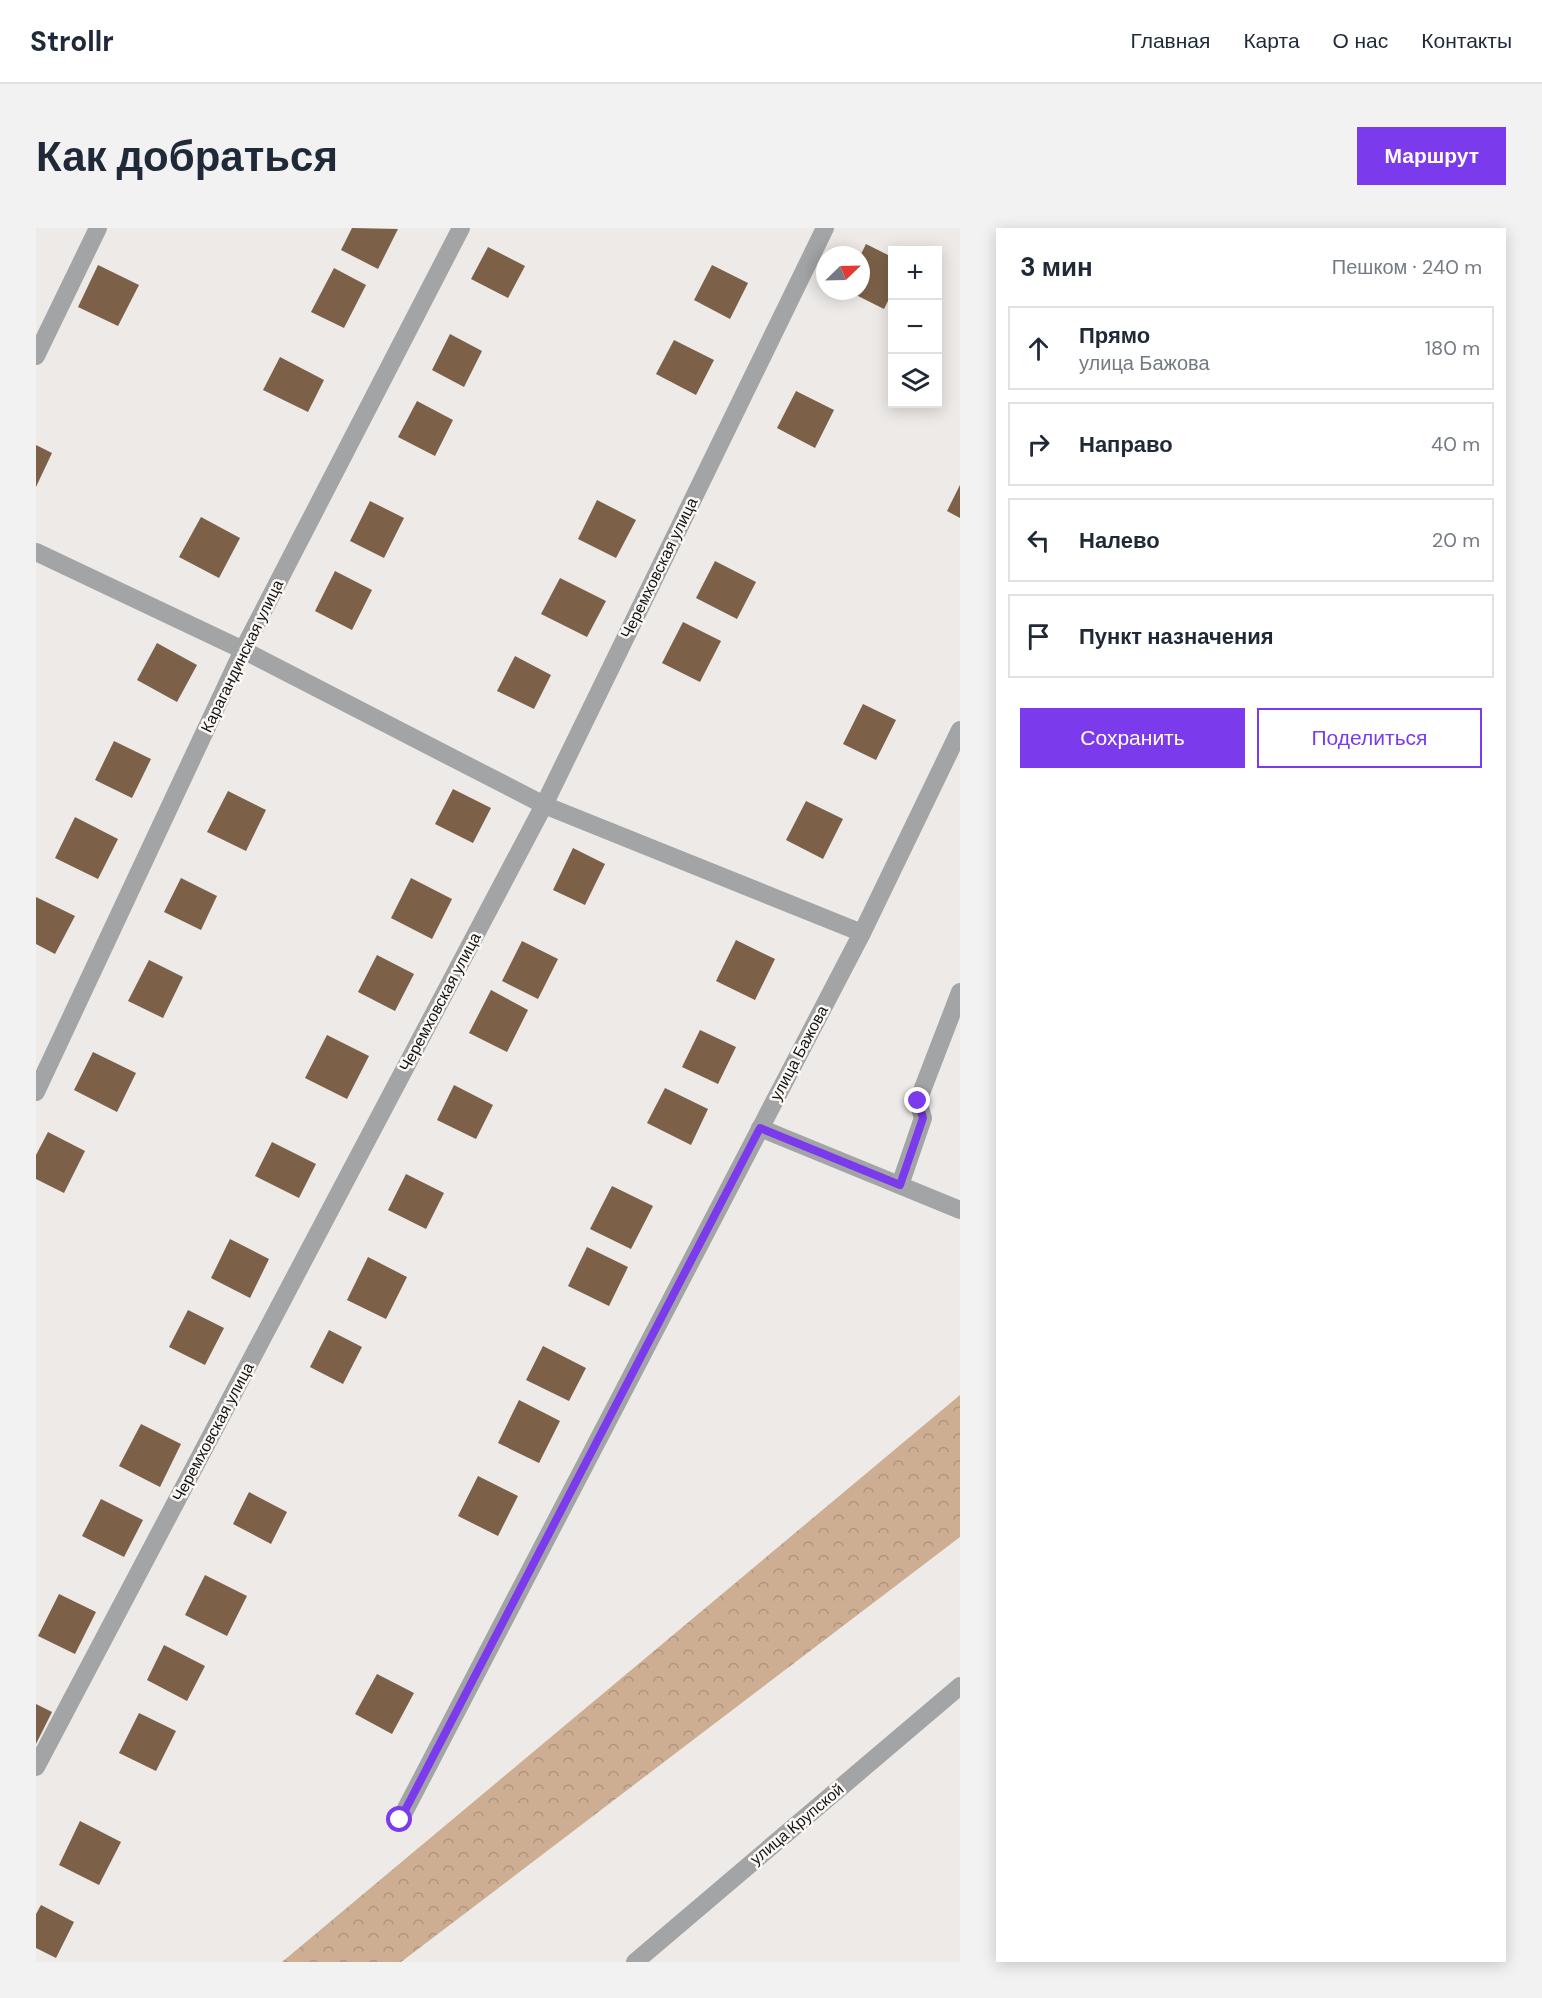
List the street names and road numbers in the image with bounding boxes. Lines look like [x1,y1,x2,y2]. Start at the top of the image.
street label: Черемховская улица [616,494,702,642]
street label: Карагандинская улица [196,576,288,736]
street label: Черемховская улица [394,929,486,1075]
street label: улица Бажова [765,1002,833,1104]
street label: Черемховская улица [167,1359,259,1505]
street label: улица Крупской [746,1779,848,1869]

